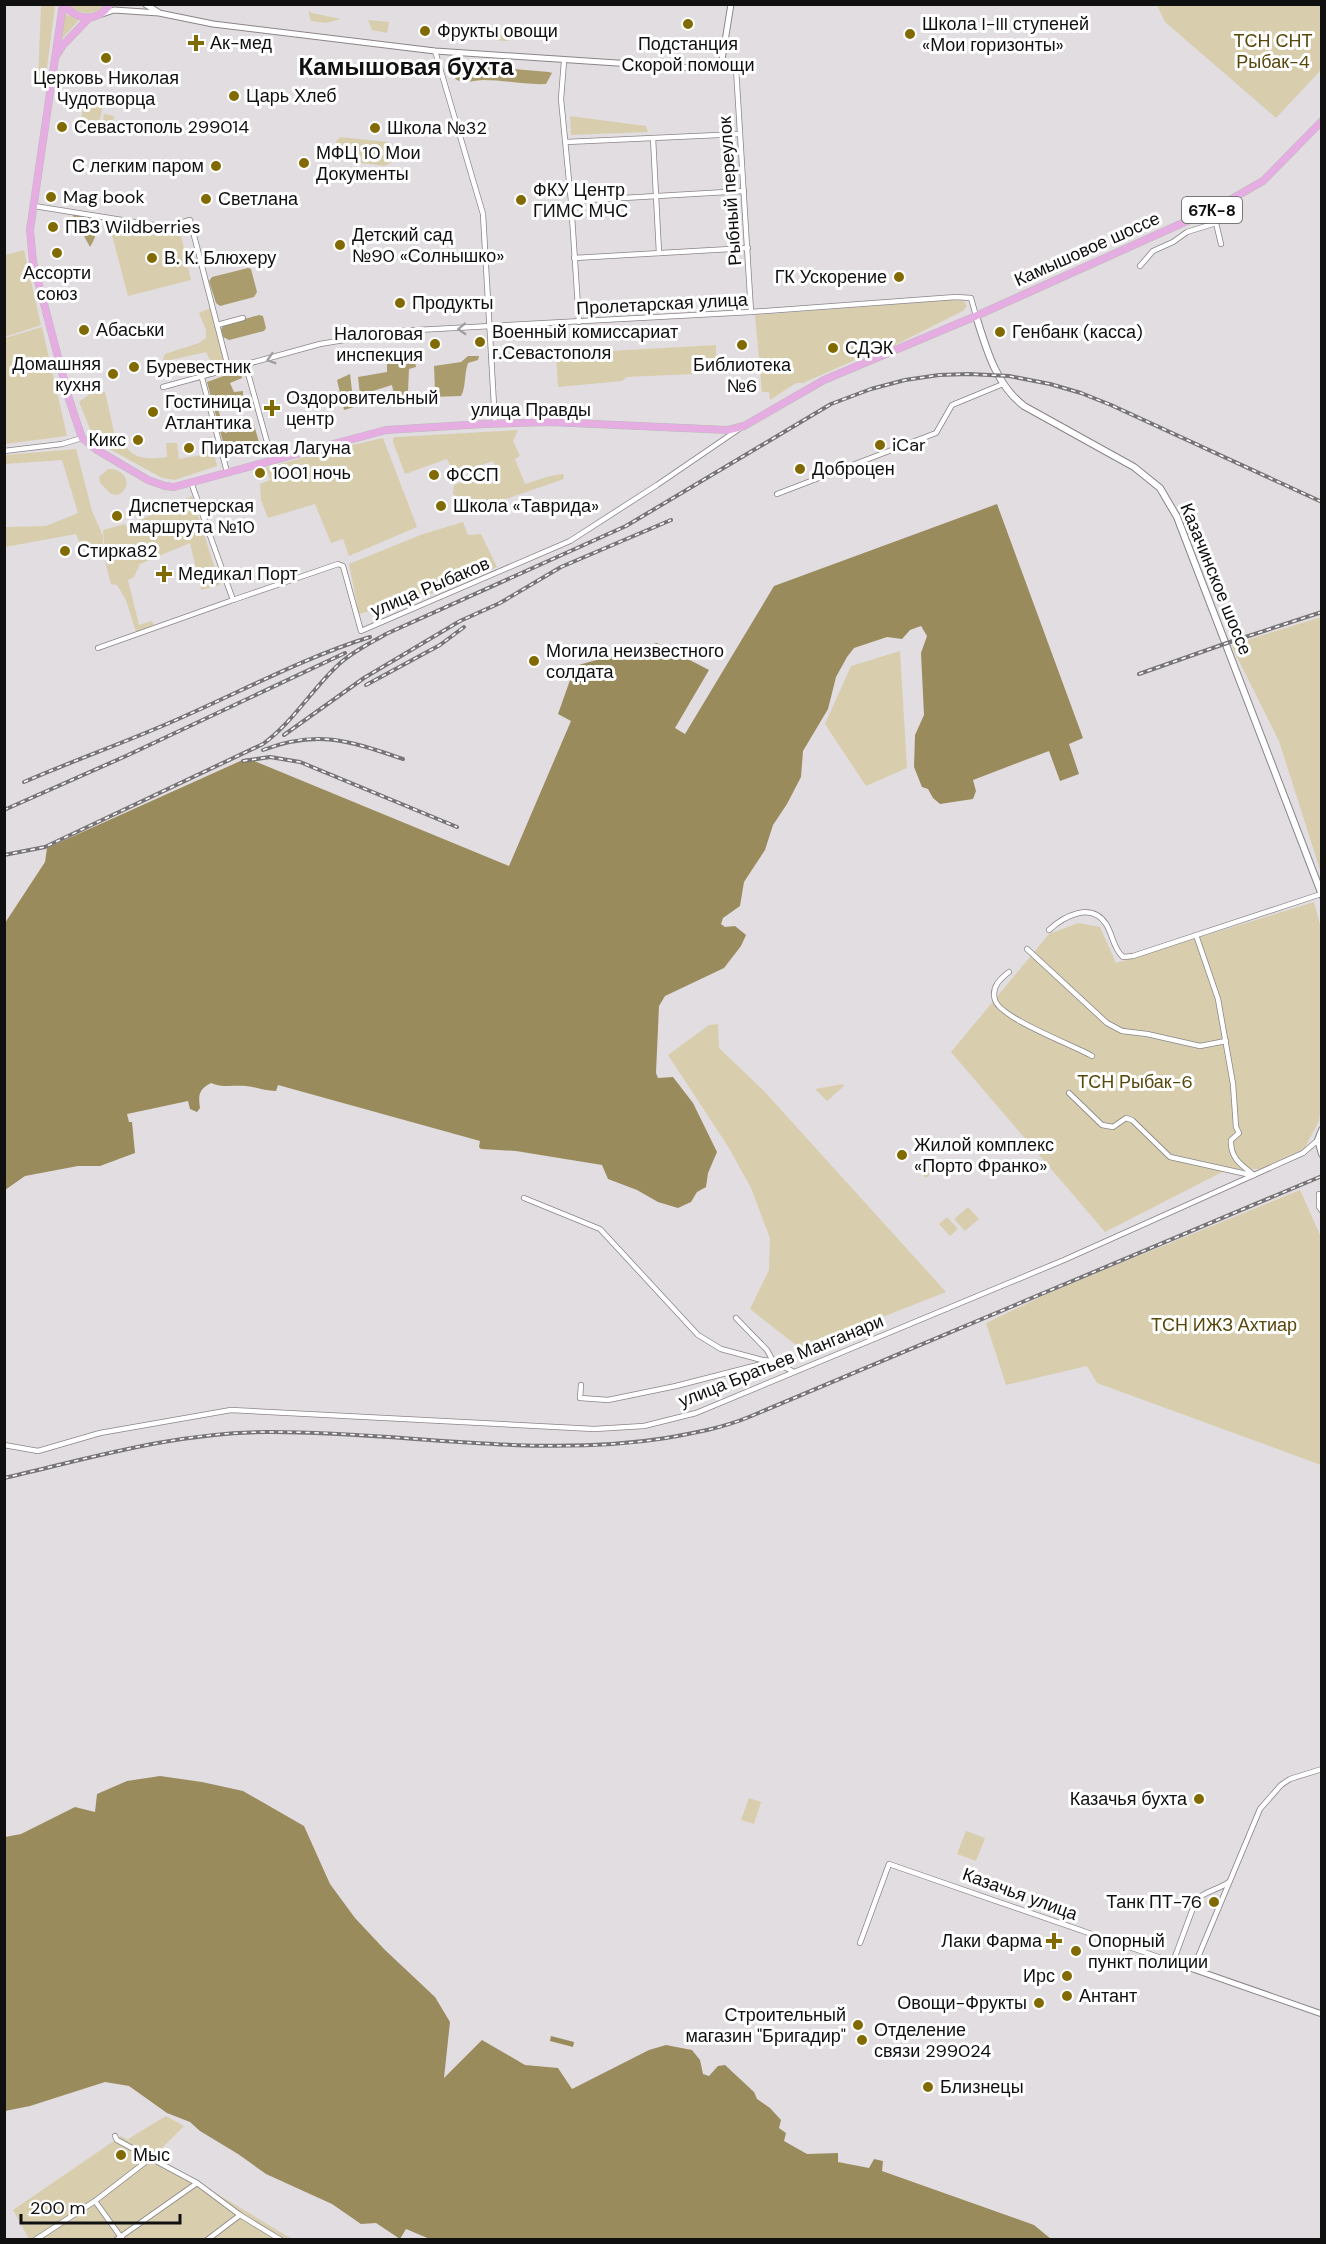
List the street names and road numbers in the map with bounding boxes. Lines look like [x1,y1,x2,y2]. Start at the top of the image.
street label: Рыбный переулок [713,115,747,267]
road number: 67К-8 [1182,197,1242,223]
street label: Камышовое шоссе [1010,206,1164,292]
street label: Пролетарская улица [576,287,749,320]
street label: улица Правды [471,398,591,422]
street label: Казачинское шоссе [1175,499,1257,659]
street label: улица Рыбаков [367,551,493,623]
street label: улица Братьев Манганари [675,1309,887,1413]
street label: Казачья улица [959,1862,1082,1926]

